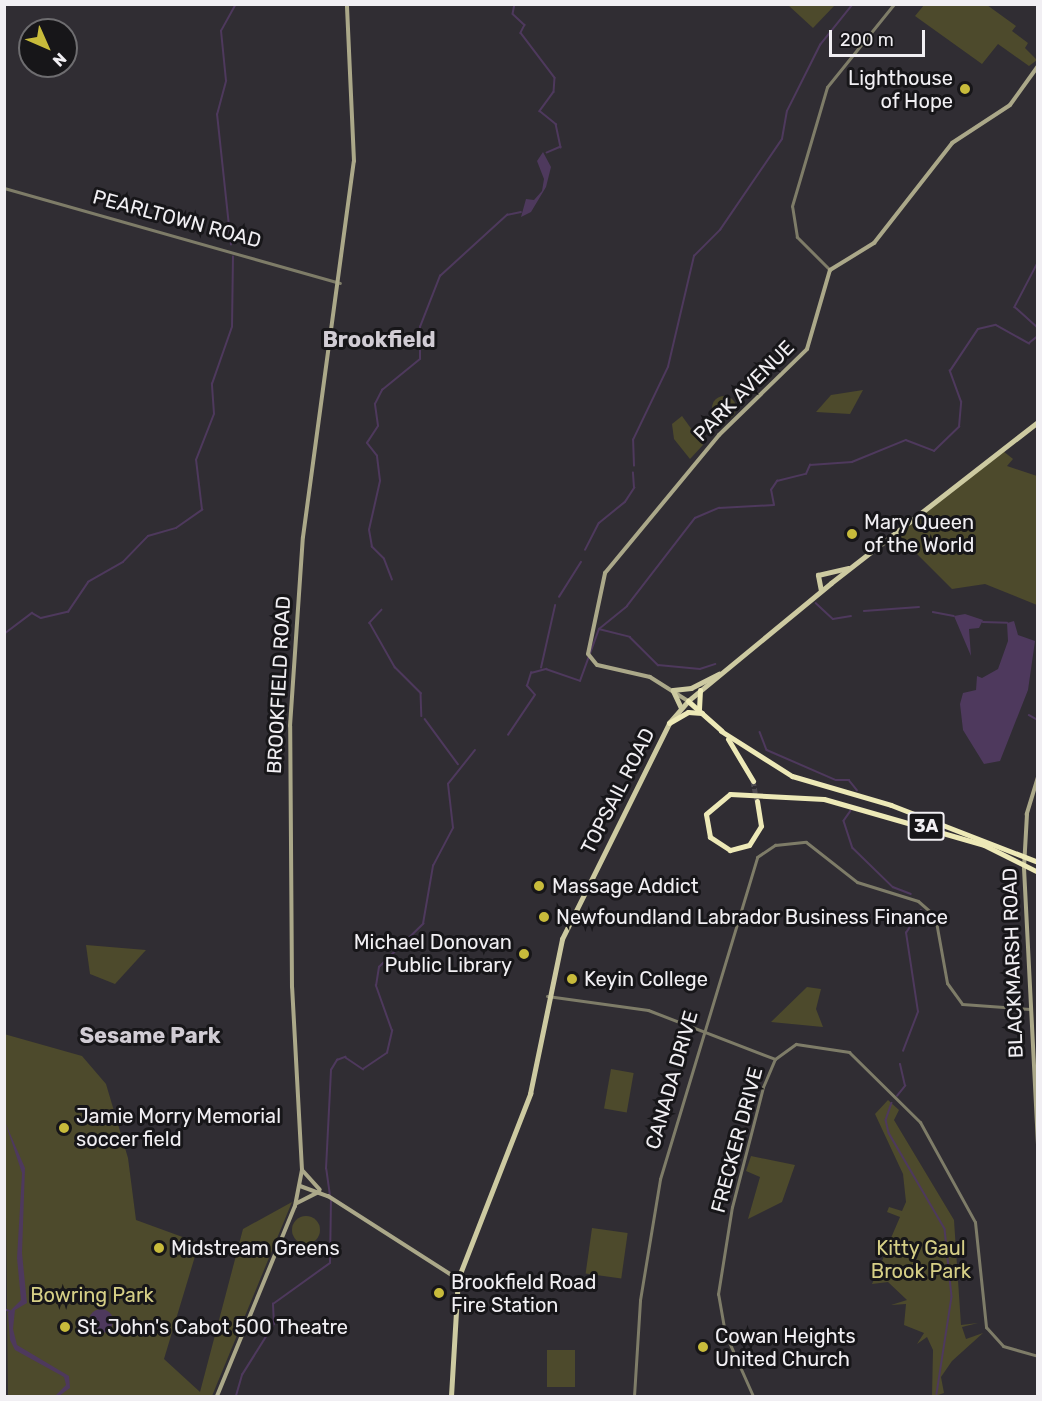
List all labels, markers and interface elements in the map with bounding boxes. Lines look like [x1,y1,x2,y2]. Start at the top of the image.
north arrow [18,18,78,78]
scale bar [832,18,928,56]
text: 200 m [840,29,894,51]
text: N [49,49,70,70]
place label: Lighthouse of Hope [848,66,953,113]
marker: Lighthouse of Hope [958,82,972,96]
street label: PEARLTOWN ROAD [90,185,264,253]
district label: Brookfield [322,327,436,353]
street label: PARK AVENUE [688,335,800,447]
place label: Mary Queen of the World [864,510,975,557]
marker: Mary Queen of the World [845,527,859,541]
street label: BROOKFIELD ROAD [262,595,296,775]
street label: TOPSAIL ROAD [576,724,660,858]
road number: 3A [906,811,946,841]
street label: BLACKMARSH ROAD [998,867,1028,1059]
place label: Massage Addict [552,874,699,898]
marker: Massage Addict [530,877,548,895]
place label: Newfoundland Labrador Business Finance [556,905,948,929]
marker: Newfoundland Labrador Business Finance [537,910,551,924]
place label: Michael Donovan Public Library [354,930,512,977]
marker: Michael Donovan Public Library [517,947,531,961]
place label: Keyin College [584,967,708,991]
marker: Keyin College [565,972,579,986]
street label: CANADA DRIVE [641,1008,703,1152]
district label: Sesame Park [79,1023,221,1049]
street label: FRECKER DRIVE [706,1065,768,1215]
place label: Jamie Morry Memorial soccer field [76,1104,282,1151]
marker: Jamie Morry Memorial soccer field [57,1121,71,1135]
place label: Midstream Greens [171,1236,340,1260]
park label: Kitty Gaul Brook Park [871,1236,971,1283]
marker: Midstream Greens [152,1241,166,1255]
place label: Brookfield Road Fire Station [451,1270,596,1317]
park label: Bowring Park [30,1283,154,1307]
marker: Brookfield Road Fire Station [432,1286,446,1300]
place label: St. John's Cabot 500 Theatre [77,1315,349,1339]
marker: St. John's Cabot 500 Theatre [58,1320,72,1334]
place label: Cowan Heights United Church [715,1324,856,1371]
marker: Cowan Heights United Church [696,1340,710,1354]

